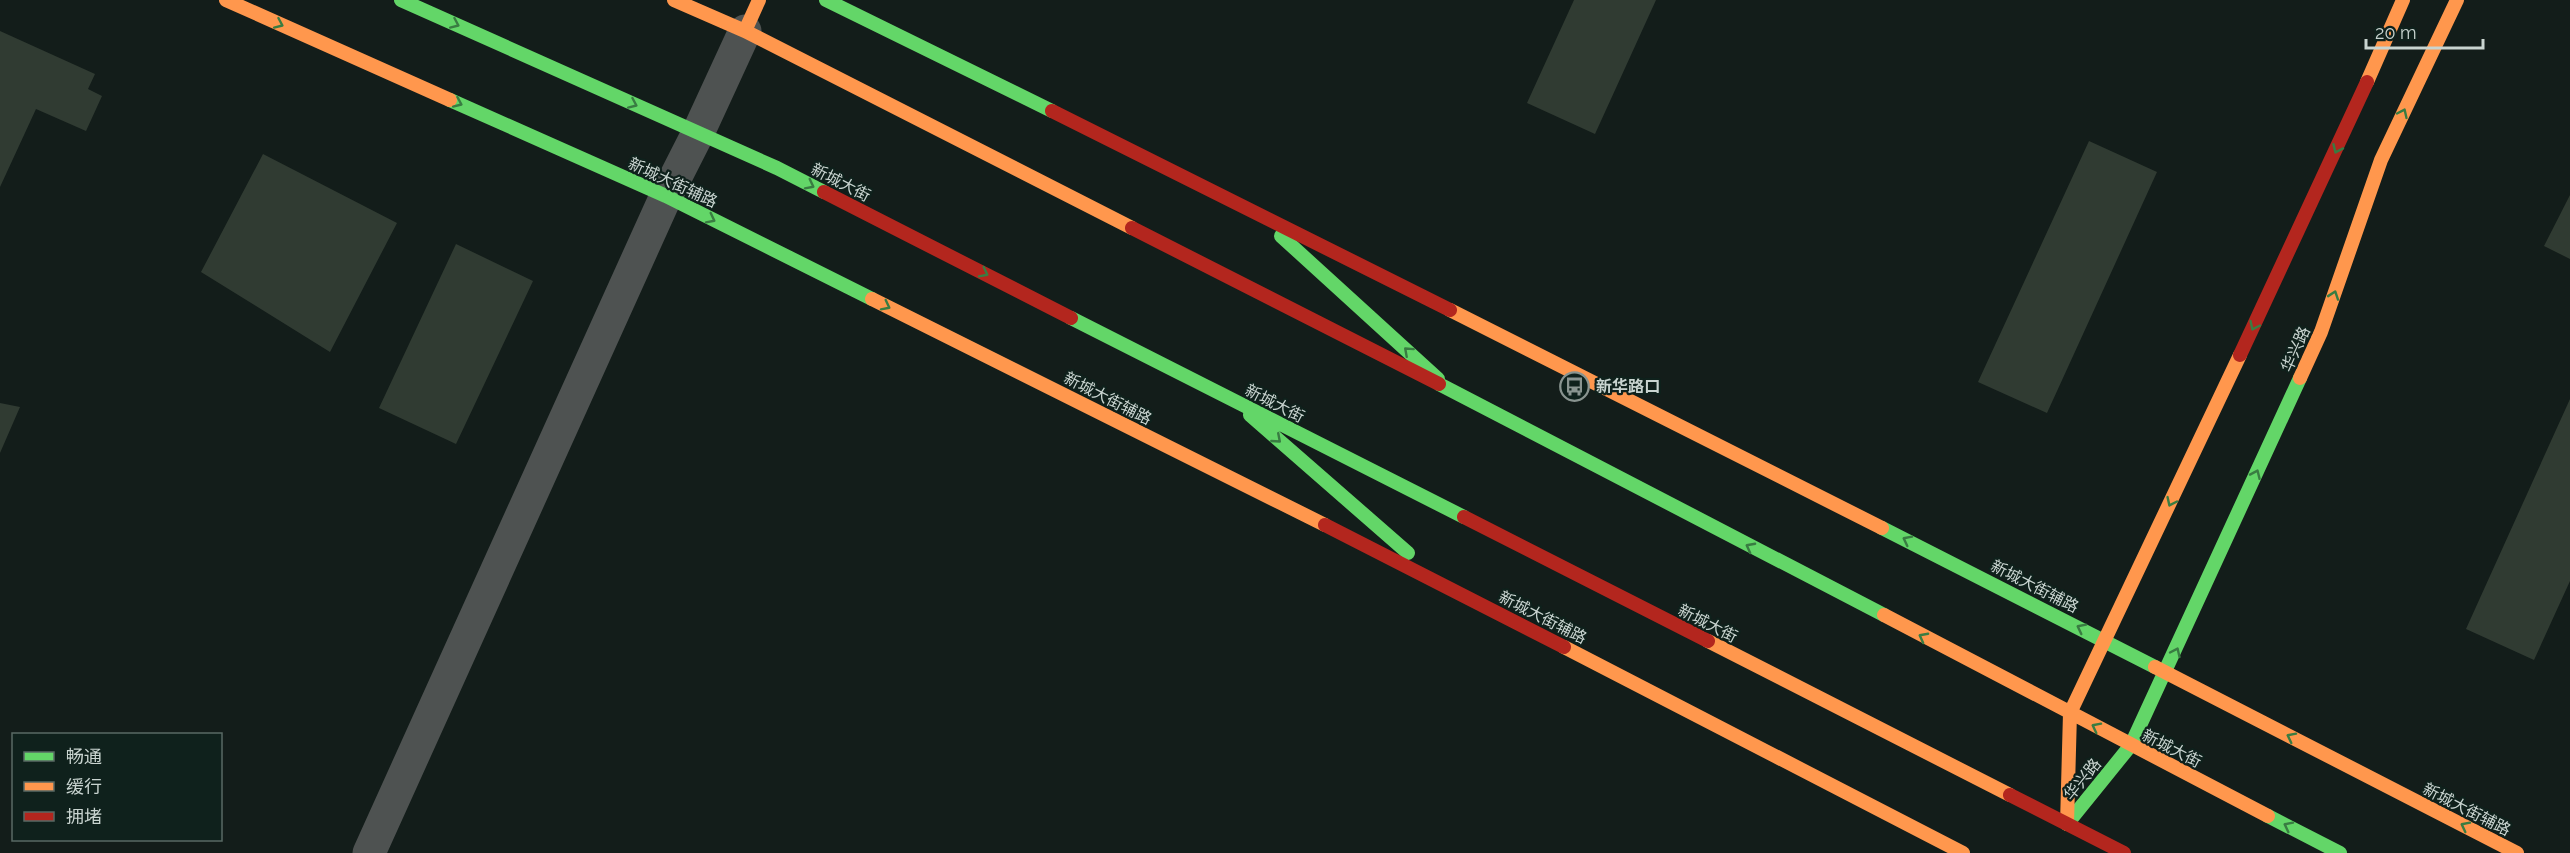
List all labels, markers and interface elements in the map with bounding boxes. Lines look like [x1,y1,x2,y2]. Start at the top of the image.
scale bar [2366,12,2483,50]
one-way arrow [273,17,284,29]
one-way arrow [448,17,459,29]
text: 20 m [2375,22,2417,43]
one-way arrow [451,96,462,108]
one-way arrow [626,96,637,108]
one-way arrow [2396,109,2408,120]
one-way arrow [2332,143,2344,154]
street label: 新城大街辅路 [625,154,720,211]
street label: 新城大街 [808,159,874,205]
one-way arrow [804,177,815,189]
one-way arrow [705,211,716,223]
one-way arrow [977,266,988,277]
one-way arrow [2326,290,2339,301]
one-way arrow [879,298,890,310]
one-way arrow [2249,319,2261,330]
street label: 华兴路 [2277,323,2314,375]
one-way arrow [1404,347,1414,358]
street label: 新城大街辅路 [1061,368,1155,429]
bus stop icon: 新华路口 [1559,370,1591,402]
place label: 新华路口 [1596,377,1660,396]
street label: 新城大街 [1242,380,1308,426]
one-way arrow [1270,431,1281,442]
one-way arrow [2249,469,2261,480]
one-way arrow [2166,496,2178,507]
one-way arrow [1903,536,1913,547]
one-way arrow [1746,542,1757,554]
street label: 新城大街辅路 [1988,556,2082,617]
street label: 新城大街辅路 [1496,587,1590,648]
street label: 新城大街 [1675,600,1741,646]
one-way arrow [2076,624,2087,635]
one-way arrow [1919,633,1930,644]
one-way arrow [2169,647,2181,658]
one-way arrow [2092,723,2102,734]
street label: 新城大街 [2139,725,2205,771]
legend [12,733,222,841]
one-way arrow [2287,733,2298,744]
text: 畅通 [66,746,102,767]
street label: 华兴路 [2060,755,2105,804]
text: 缓行 [66,776,102,797]
street label: 新城大街辅路 [2420,779,2514,840]
text: 拥堵 [66,806,102,827]
one-way arrow [2284,822,2294,833]
one-way arrow [2460,822,2471,833]

